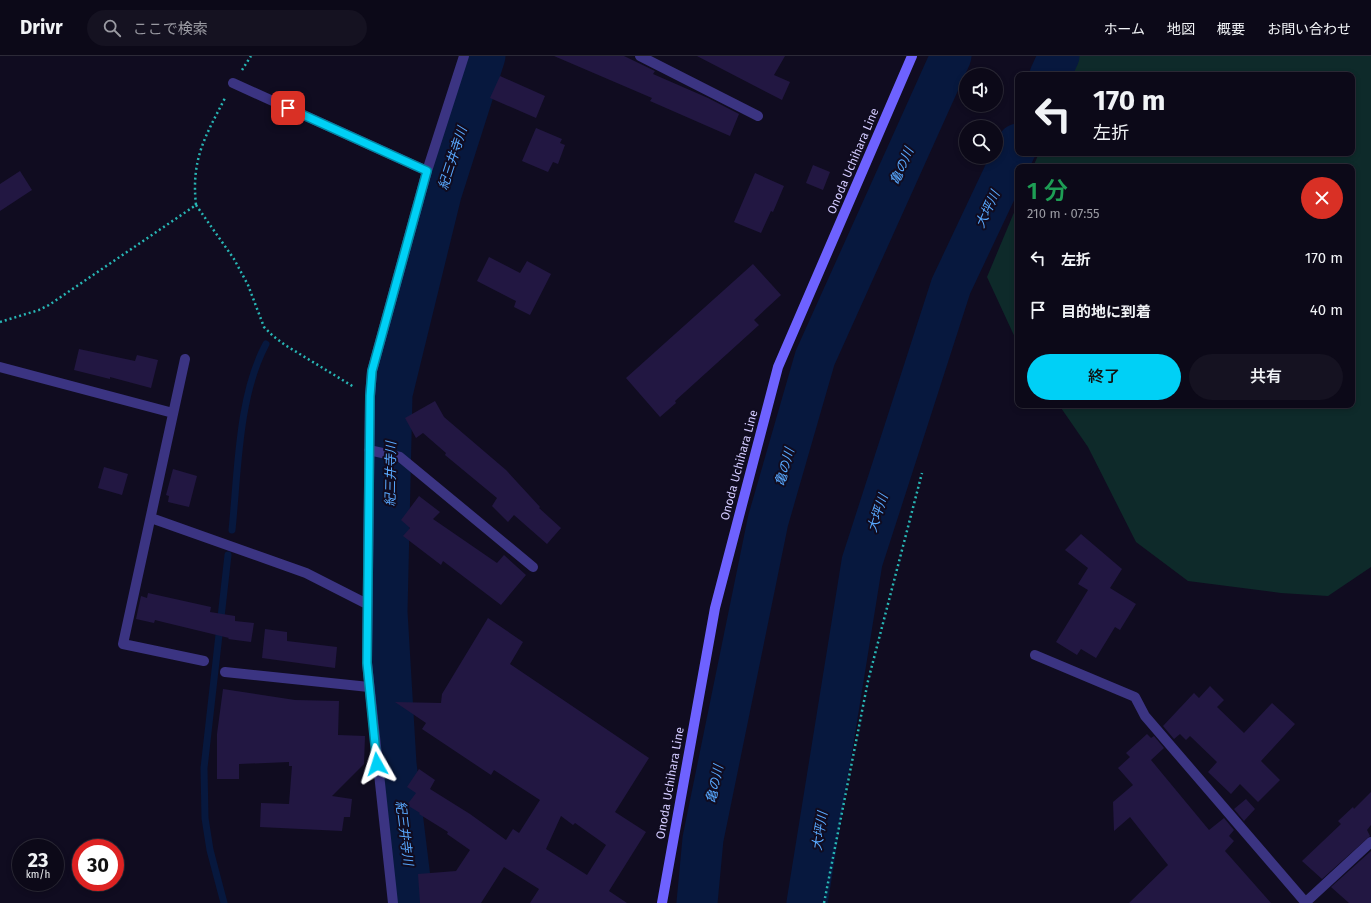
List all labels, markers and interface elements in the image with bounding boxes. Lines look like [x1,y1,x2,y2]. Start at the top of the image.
search box [87,10,367,46]
text: Drivr [20,16,63,39]
icon: search [101,17,123,39]
text: ここで検索 [133,20,208,38]
text: ホーム [1103,21,1145,38]
text: 地図 [1167,21,1195,38]
text: 概要 [1217,21,1245,38]
text: お問い合わせ [1267,21,1351,38]
map controls [959,68,1003,164]
button: sound [959,68,1003,112]
text: 170 m [1093,84,1165,117]
icon: left [1027,88,1079,140]
pin [271,91,305,125]
icon: arrive [277,97,299,119]
street label: Onoda Uchihara Line [824,106,882,216]
button: search [959,120,1003,164]
text: 左折 [1093,122,1129,144]
water label: 紀三井寺川 [435,123,470,191]
water label: 亀の川 [887,144,917,187]
text: 1 分 [1027,177,1068,205]
button: close [1301,177,1343,219]
water label: 大坪川 [972,187,1003,230]
text: 210 m · 07:55 [1027,206,1100,221]
icon: left [1027,247,1049,269]
text: 170 m [1305,249,1343,267]
text: 左折 [1061,251,1091,269]
icon: arrive [1027,299,1049,321]
text: 40 m [1310,301,1343,319]
text: 目的地に到着 [1061,303,1151,321]
button: 終了 [1027,354,1181,400]
button: 共有 [1189,354,1343,400]
street label: Onoda Uchihara Line [718,408,760,522]
water label: 紀三井寺川 [382,439,399,507]
water label: 亀の川 [772,444,798,488]
water label: 大坪川 [864,490,891,534]
street label: Onoda Uchihara Line [653,726,687,840]
position arrow [356,743,398,785]
water label: 亀の川 [703,762,726,805]
water label: 紀三井寺川 [393,800,416,868]
water label: 大坪川 [809,809,830,852]
speed limit sign: 30 [72,839,124,891]
text: 23 [28,848,48,872]
text: km/h [26,869,50,881]

